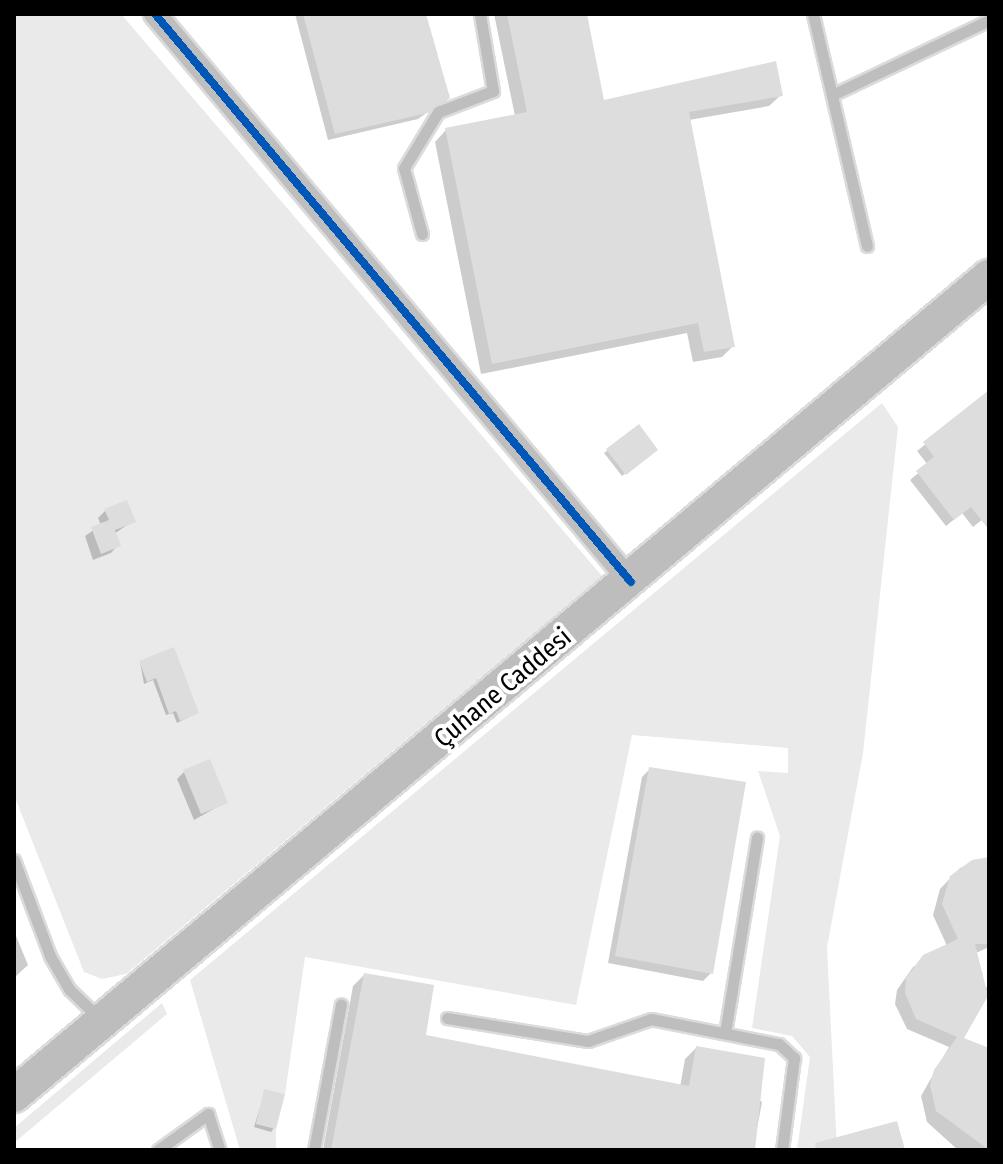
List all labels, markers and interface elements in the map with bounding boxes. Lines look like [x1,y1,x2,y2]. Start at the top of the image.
street label: Çuhane Caddesi [428,622,578,754]

